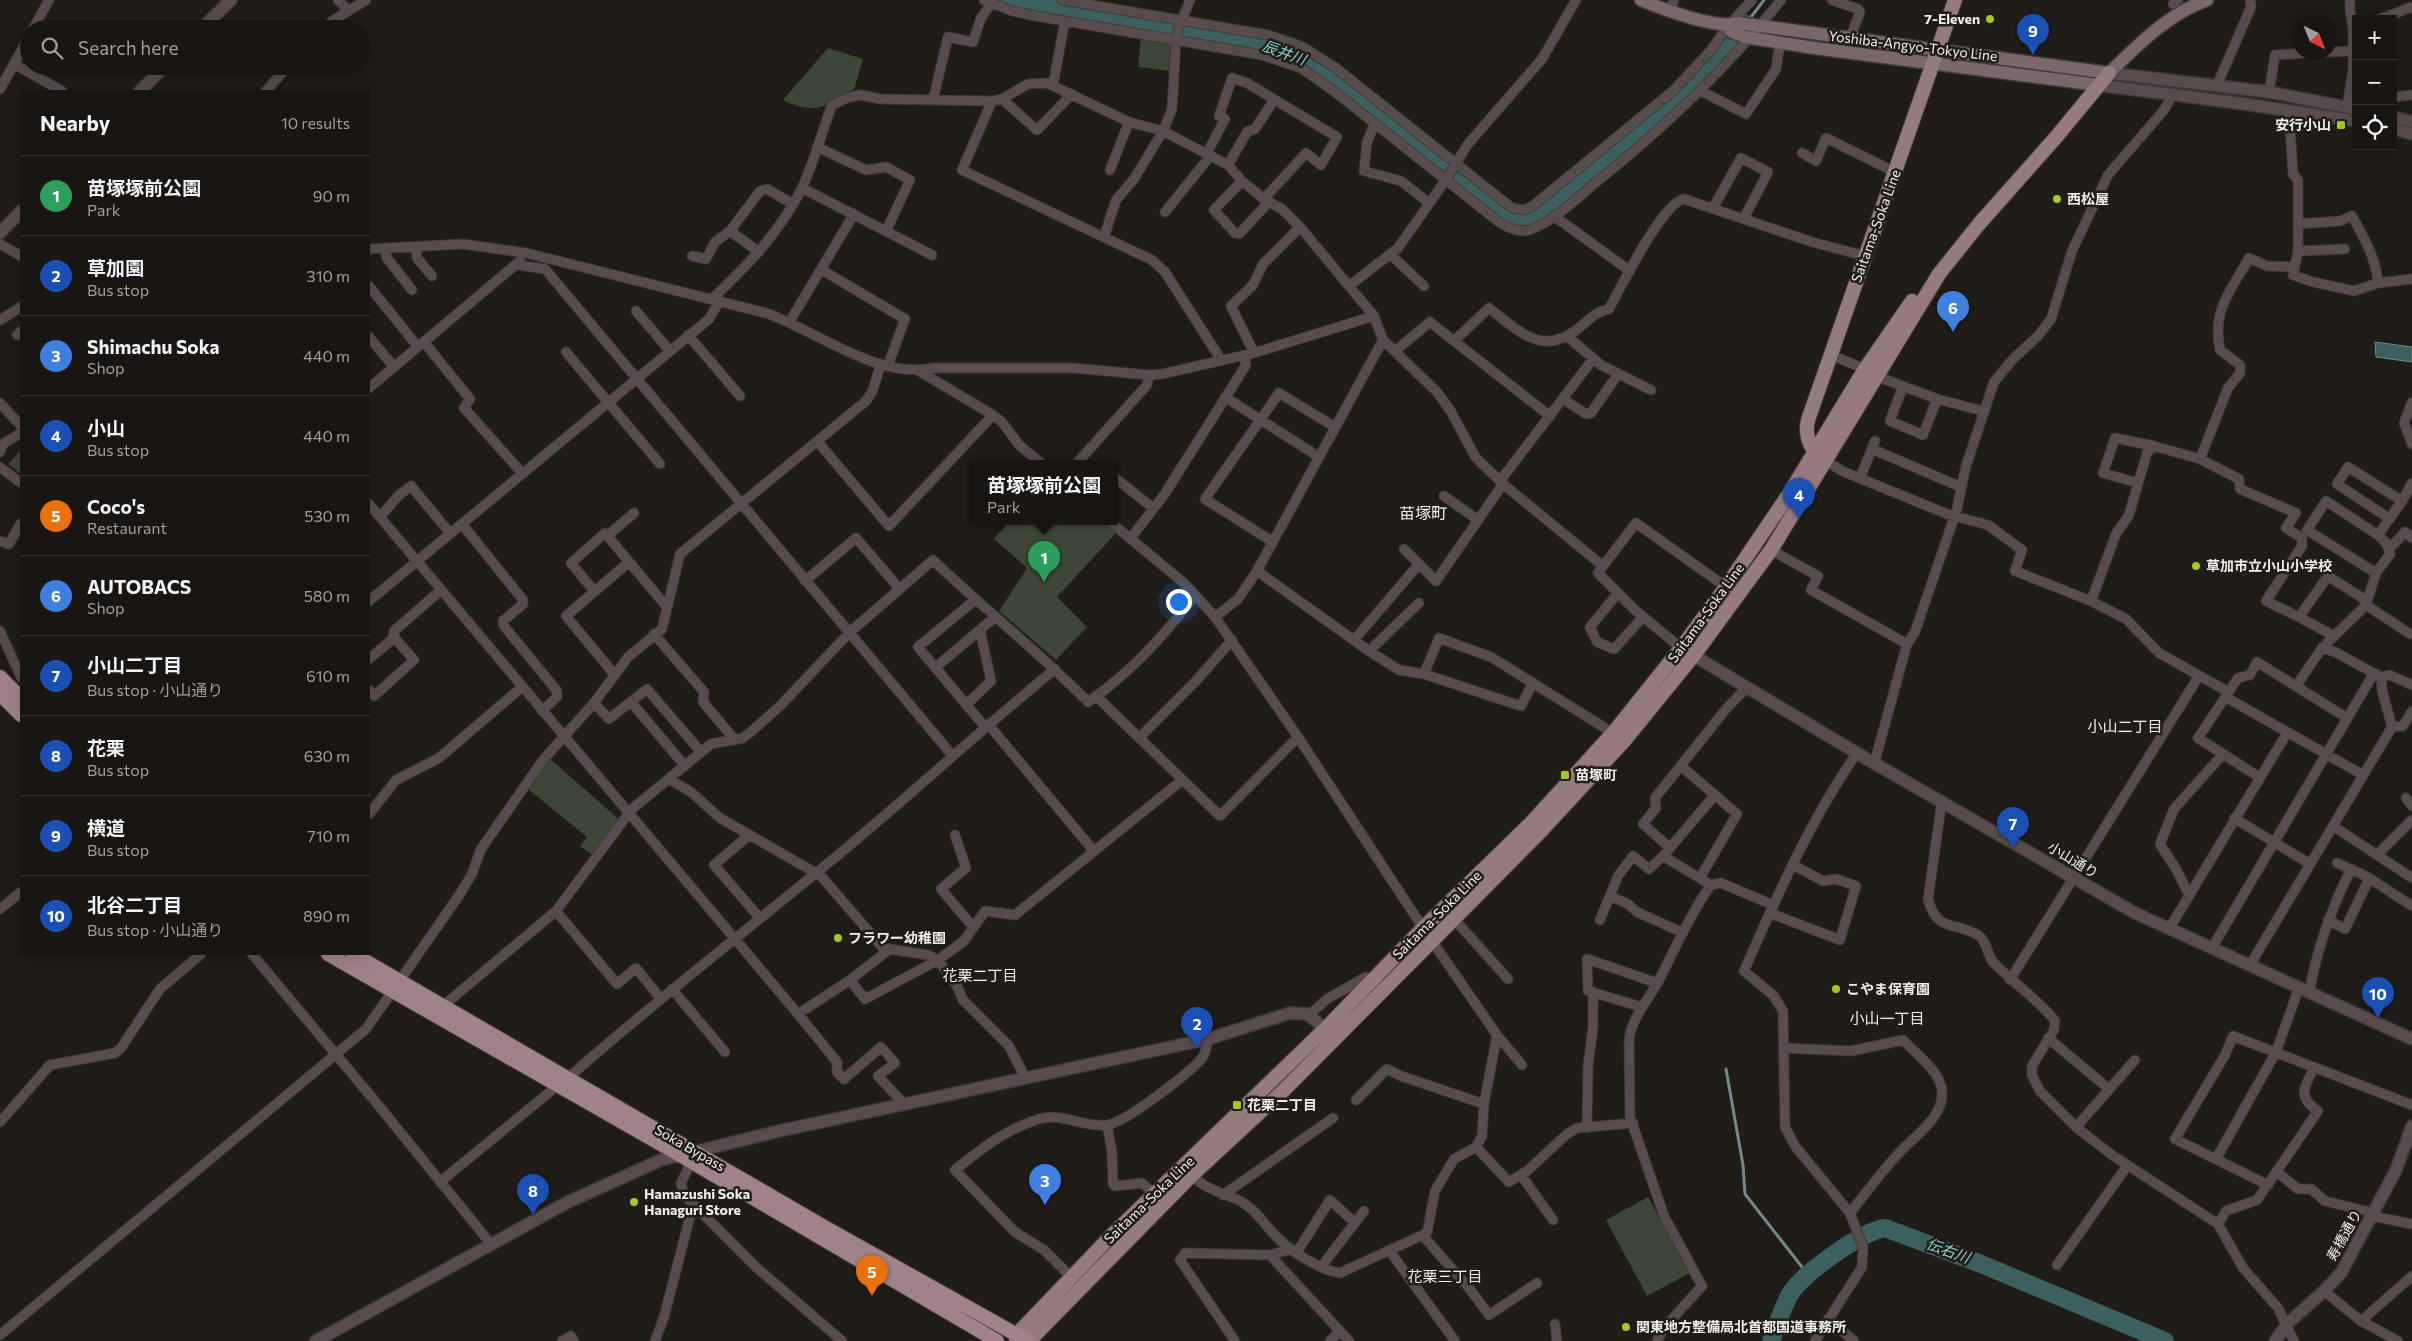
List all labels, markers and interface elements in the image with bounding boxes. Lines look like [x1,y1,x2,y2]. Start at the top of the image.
place label: 7-Eleven [1924,10,1980,27]
marker: 7-Eleven [1984,13,1996,25]
pin: 9 [2017,14,2049,55]
north arrow [2292,15,2337,60]
map controls [2352,15,2397,150]
button: + [2352,15,2397,60]
search box [20,20,370,75]
street label: Yoshiba-Angyo-Tokyo Line [1828,27,1998,64]
icon: search [38,34,66,62]
text: Search here [78,36,178,59]
water label: 辰井川 [1260,36,1310,69]
button: − [2352,60,2397,105]
button: locate [2352,105,2397,150]
text: Nearby [40,110,110,135]
text: 10 results [281,113,350,132]
place label: 安行小山 [2275,116,2331,133]
marker: 安行小山 [2335,119,2347,131]
street label: Saitama-Soka Line [1847,167,1904,285]
text: 苗塚塚前公園 [87,176,201,199]
text: 1 [52,186,60,205]
text: 90 m [313,186,350,205]
place label: 西松屋 [2067,190,2109,207]
marker: 西松屋 [2051,193,2063,205]
text: Park [87,200,120,219]
text: 草加園 [87,256,144,279]
text: 2 [51,266,61,285]
text: 310 m [307,266,350,285]
text: Bus stop [87,280,149,299]
pin: 6 [1937,291,1969,332]
text: Shimachu Soka [87,335,220,358]
text: 3 [51,346,61,365]
text: 440 m [303,346,350,365]
text: Shop [87,358,125,377]
text: 小山 [87,416,125,439]
text: 4 [51,426,61,445]
text: 440 m [303,426,350,445]
text: Bus stop [87,440,149,459]
popup [970,460,1118,525]
text: 苗塚塚前公園 [987,473,1101,496]
pin: 4 [1783,478,1815,519]
text: Coco's [87,495,145,518]
text: Park [987,497,1020,516]
district label: 苗塚町 [1399,503,1447,522]
text: 5 [51,506,61,525]
text: 530 m [304,506,350,525]
text: Restaurant [87,518,167,537]
pin: 1 [1028,541,1060,582]
place label: 草加市立小山小学校 [2206,557,2332,574]
street label: Saitama-Soka Line [1664,560,1747,666]
marker: 草加市立小山小学校 [2190,560,2202,572]
text: AUTOBACS [87,575,191,598]
text: 6 [51,586,61,605]
text: 580 m [304,586,350,605]
your location [1166,589,1192,615]
text: Shop [87,598,125,617]
text: 小山二丁目 [87,653,182,676]
text: 7 [52,666,60,685]
text: 610 m [306,666,350,685]
text: Bus stop · 小山通り [87,680,223,699]
district label: 小山二丁目 [2087,717,2163,735]
text: 花栗 [87,736,125,759]
text: 8 [51,746,61,765]
text: 630 m [304,746,350,765]
text: Bus stop [87,760,149,779]
place label: 苗塚町 [1575,766,1617,783]
marker: 苗塚町 [1559,769,1571,781]
pin: 7 [1997,807,2029,848]
text: 横道 [87,816,125,839]
text: 9 [51,826,61,845]
text: 710 m [307,826,350,845]
street label: 小山通り [2045,838,2102,881]
text: Bus stop [87,840,149,859]
street label: Saitama-Soka Line [1389,867,1485,963]
text: 北谷二丁目 [87,893,182,916]
text: 10 [47,906,65,925]
text: 890 m [303,906,350,925]
text: Bus stop · 小山通り [87,920,223,939]
place label: フラワー幼稚園 [848,929,946,946]
marker: フラワー幼稚園 [832,932,844,944]
district label: 花栗二丁目 [942,966,1018,984]
pin: 10 [2362,977,2394,1018]
place label: こやま保育園 [1846,980,1930,997]
marker: こやま保育園 [1830,983,1842,995]
pin: 2 [1181,1007,1213,1048]
district label: 小山一丁目 [1849,1009,1925,1027]
place label: 花栗二丁目 [1247,1096,1317,1113]
marker: 花栗二丁目 [1231,1099,1243,1111]
street label: Soka Bypass [652,1121,729,1175]
street label: Saitama-Soka Line [1100,1152,1197,1247]
pin: 3 [1029,1164,1061,1205]
pin: 8 [517,1174,549,1215]
place label: Hamazushi Soka Hanaguri Store [644,1185,750,1218]
marker: Hamazushi Soka Hanaguri Store [628,1196,640,1208]
street label: 寿橋通り [2323,1206,2365,1263]
water label: 伝右川 [1924,1234,1974,1267]
pin: 5 [856,1255,888,1296]
district label: 花栗三丁目 [1407,1267,1483,1285]
place label: 関東地方整備局北首都国道事務所 [1636,1318,1846,1335]
marker: 関東地方整備局北首都国道事務所 [1620,1321,1632,1333]

